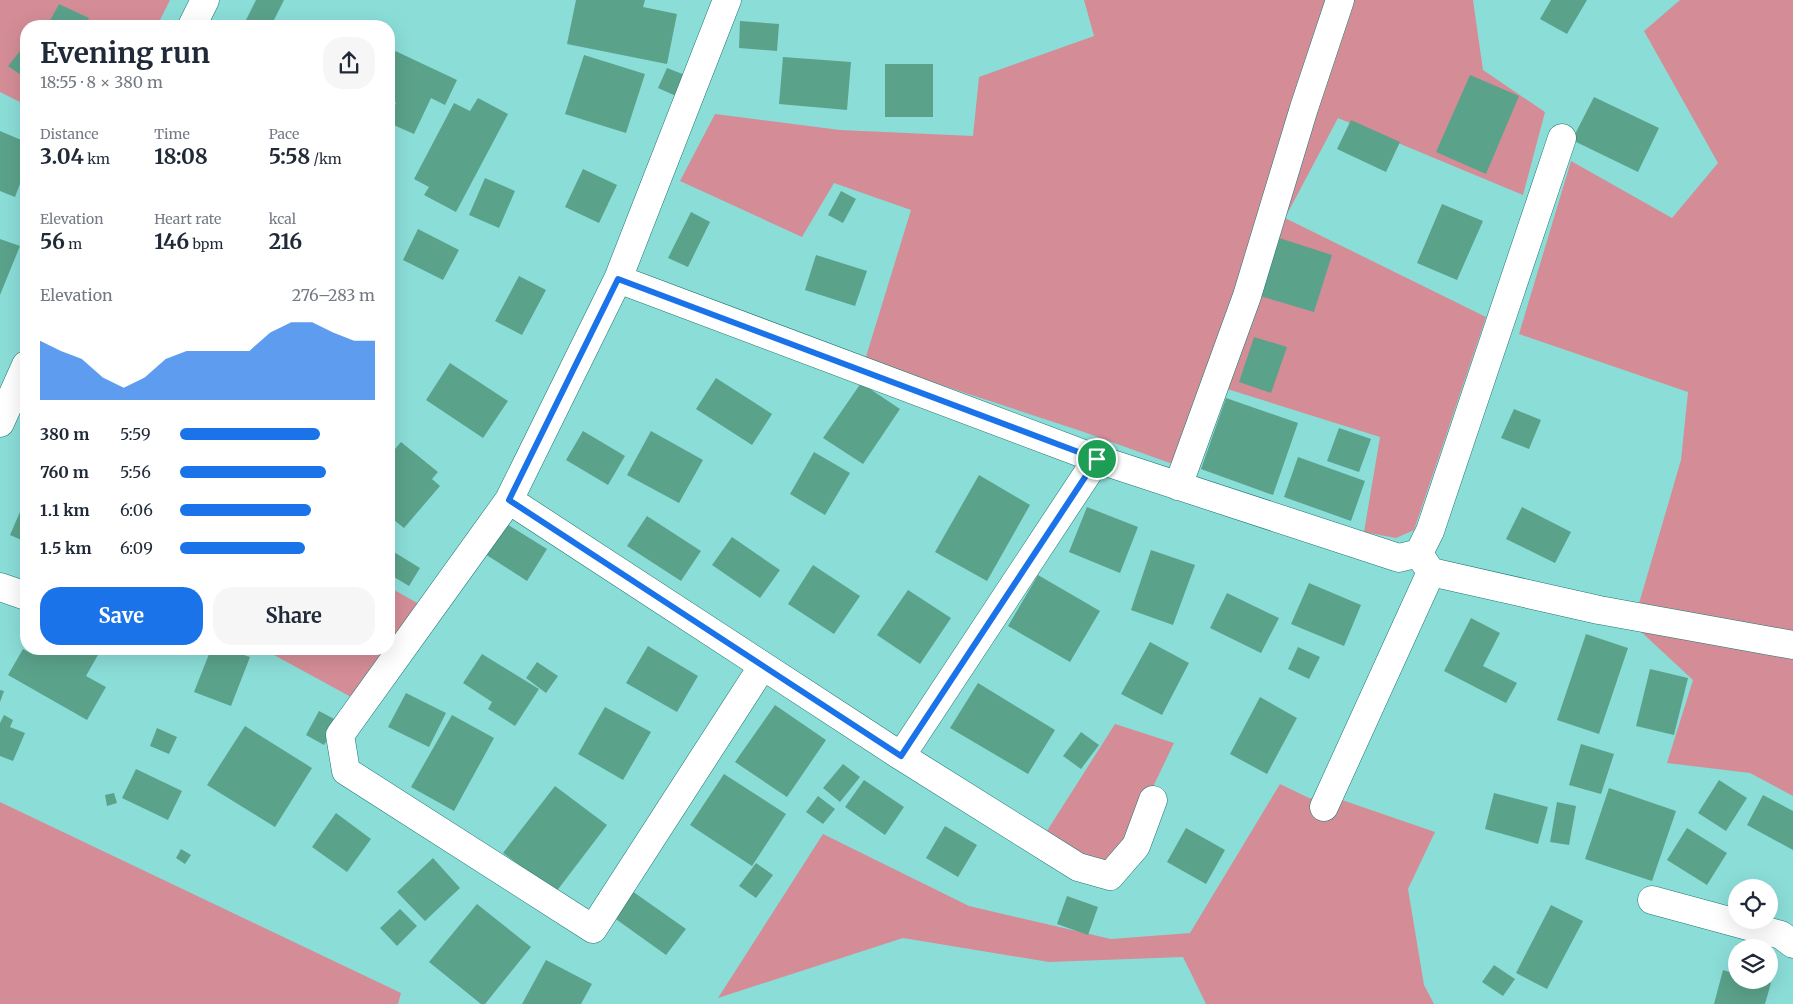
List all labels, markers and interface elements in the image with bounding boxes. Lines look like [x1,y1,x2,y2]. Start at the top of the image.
text: Evening run [40,35,210,71]
button: share [323,37,375,89]
text: 18:55 · 8 × 380 m [40,72,163,92]
text: Distance [40,125,99,143]
text: Time [154,125,190,143]
text: Pace [269,125,299,143]
text: 3.04 [40,143,84,170]
text: 18:08 [154,143,208,170]
text: 5:58 [269,143,310,170]
text: km [84,150,110,168]
text: /km [310,150,342,168]
text: Elevation [40,210,104,228]
text: Heart rate [154,210,221,228]
text: kcal [269,210,296,228]
text: 56 [40,228,65,255]
text: 146 [154,228,189,255]
text: 216 [269,228,302,255]
text: m [65,235,82,253]
text: bpm [189,235,223,253]
text: Elevation [40,285,113,305]
text: 276–283 m [292,285,375,305]
text: 380 m [40,424,89,444]
text: 5:59 [120,424,151,444]
pin [1076,438,1118,480]
icon: arrive [1083,445,1111,473]
text: 760 m [40,462,89,482]
text: 5:56 [120,462,151,482]
text: 1.1 km [40,500,90,520]
text: 6:06 [120,500,153,520]
text: 1.5 km [40,538,92,558]
text: 6:09 [120,538,153,558]
button: Save [40,587,203,645]
button: Share [213,587,375,645]
map controls [1728,879,1778,989]
button: locate [1728,879,1778,929]
button: layers [1728,939,1778,989]

